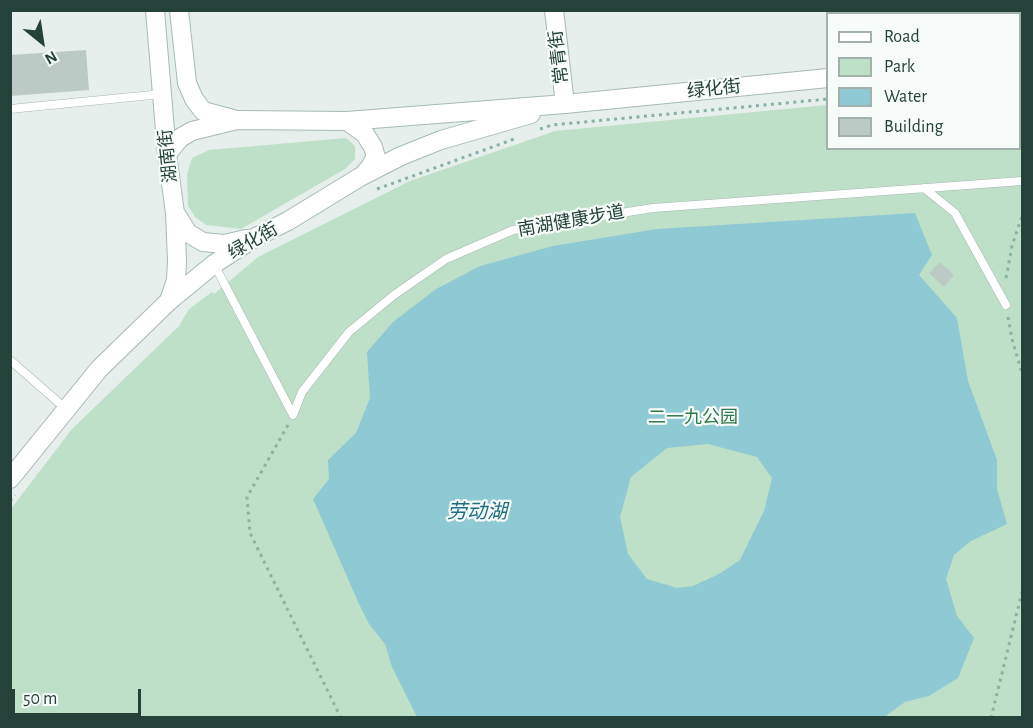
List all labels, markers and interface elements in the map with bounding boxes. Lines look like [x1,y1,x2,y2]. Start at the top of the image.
north arrow [12,12,72,72]
legend [826,12,1021,150]
text: Road [884,28,920,46]
street label: 常青街 [545,29,573,85]
text: N [42,48,60,67]
text: Park [884,58,915,76]
street label: 绿化街 [686,75,742,103]
text: Water [884,88,927,106]
text: Building [884,118,943,136]
street label: 湖南街 [154,128,182,184]
street label: 南湖健康步道 [516,201,626,241]
street label: 绿化街 [224,218,282,264]
park label: 二一九公园 [648,407,738,429]
water label: 劳动湖 [447,500,507,524]
scale bar [15,677,144,715]
text: 50 m [23,690,57,708]

